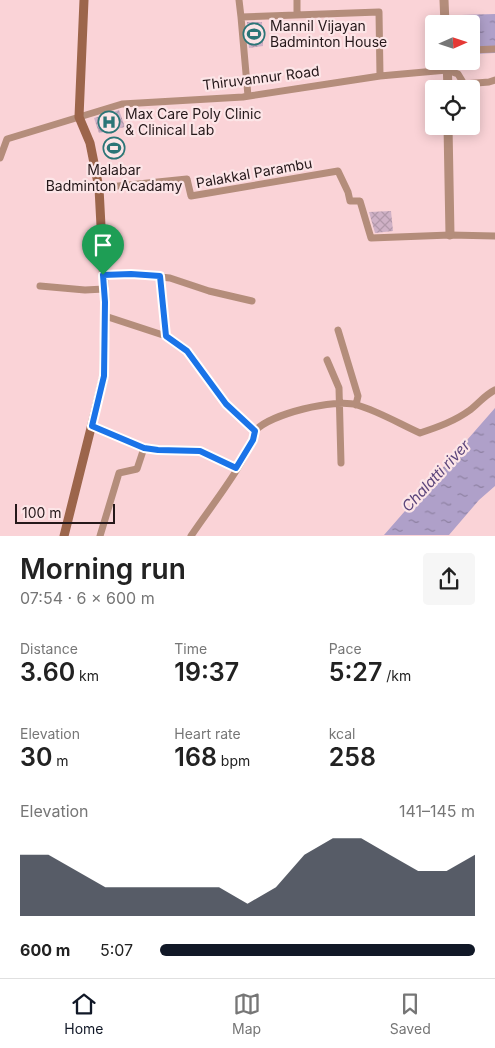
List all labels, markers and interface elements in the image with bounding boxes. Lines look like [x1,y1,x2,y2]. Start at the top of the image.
north arrow [425,15,480,70]
map controls [425,15,480,135]
place label: Mannil Vijayan Badminton House [270,17,387,50]
sports icon: Mannil Vijayan Badminton House [242,22,266,46]
street label: Thiruvannur Road [201,62,320,93]
button: locate [425,80,480,135]
place label: Max Care Poly Clinic & Clinical Lab [125,105,262,138]
hospital icon: Max Care Poly Clinic & Clinical Lab [97,110,121,134]
sports icon: Malabar Badminton Acadamy [102,136,126,160]
street label: Palakkal Parambu [194,154,313,191]
place label: Malabar Badminton Acadamy [46,161,182,194]
pin [82,224,124,275]
icon: arrive [89,231,117,259]
water label: Chalatti river [398,436,474,515]
scale bar [15,500,115,524]
text: 100 m [22,504,62,521]
text: Morning run [20,552,186,586]
button: share [423,553,475,605]
text: 07:54 · 6 × 600 m [20,588,155,608]
text: Distance [20,640,78,657]
text: Time [174,640,207,657]
text: Pace [329,640,362,657]
text: 3.60 [20,657,75,687]
text: 19:37 [174,657,239,687]
text: 5:27 [329,657,382,687]
text: km [75,667,99,684]
text: /km [382,667,411,684]
text: Elevation [20,725,80,742]
text: Heart rate [174,725,241,742]
text: kcal [329,725,355,742]
text: 30 [20,742,52,772]
text: 168 [174,742,217,772]
text: 258 [329,742,376,772]
text: m [52,752,69,769]
text: bpm [217,752,250,769]
text: Elevation [20,801,89,821]
text: 141–145 m [399,801,475,821]
text: 600 m [20,940,70,960]
text: 5:07 [100,940,133,960]
tab: Home [64,990,104,1037]
tab: Map [232,990,261,1037]
tab: Saved [390,990,431,1037]

